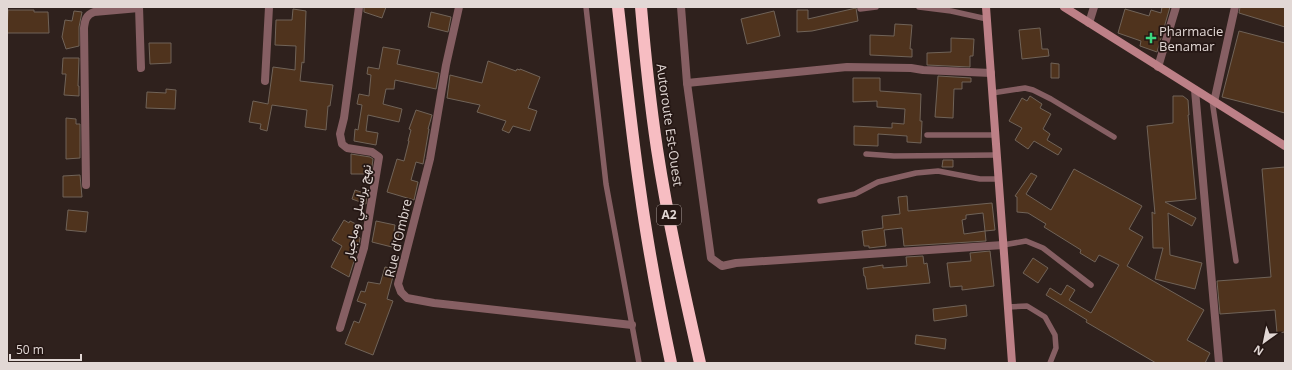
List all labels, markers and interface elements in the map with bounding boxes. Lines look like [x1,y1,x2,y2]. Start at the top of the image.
place label: Pharmacie Benamar [1159,22,1223,55]
marker: Pharmacie Benamar [1146,33,1156,43]
street label: Autoroute Est-Ouest [652,63,688,188]
street label: نهج براسلي وماجبار [339,162,377,263]
street label: Rue d'Ombre [380,197,416,279]
road number: A2 [657,205,681,225]
north arrow [1244,322,1284,362]
scale bar [10,336,81,362]
text: 50 m [16,341,44,358]
text: N [1250,342,1266,360]

